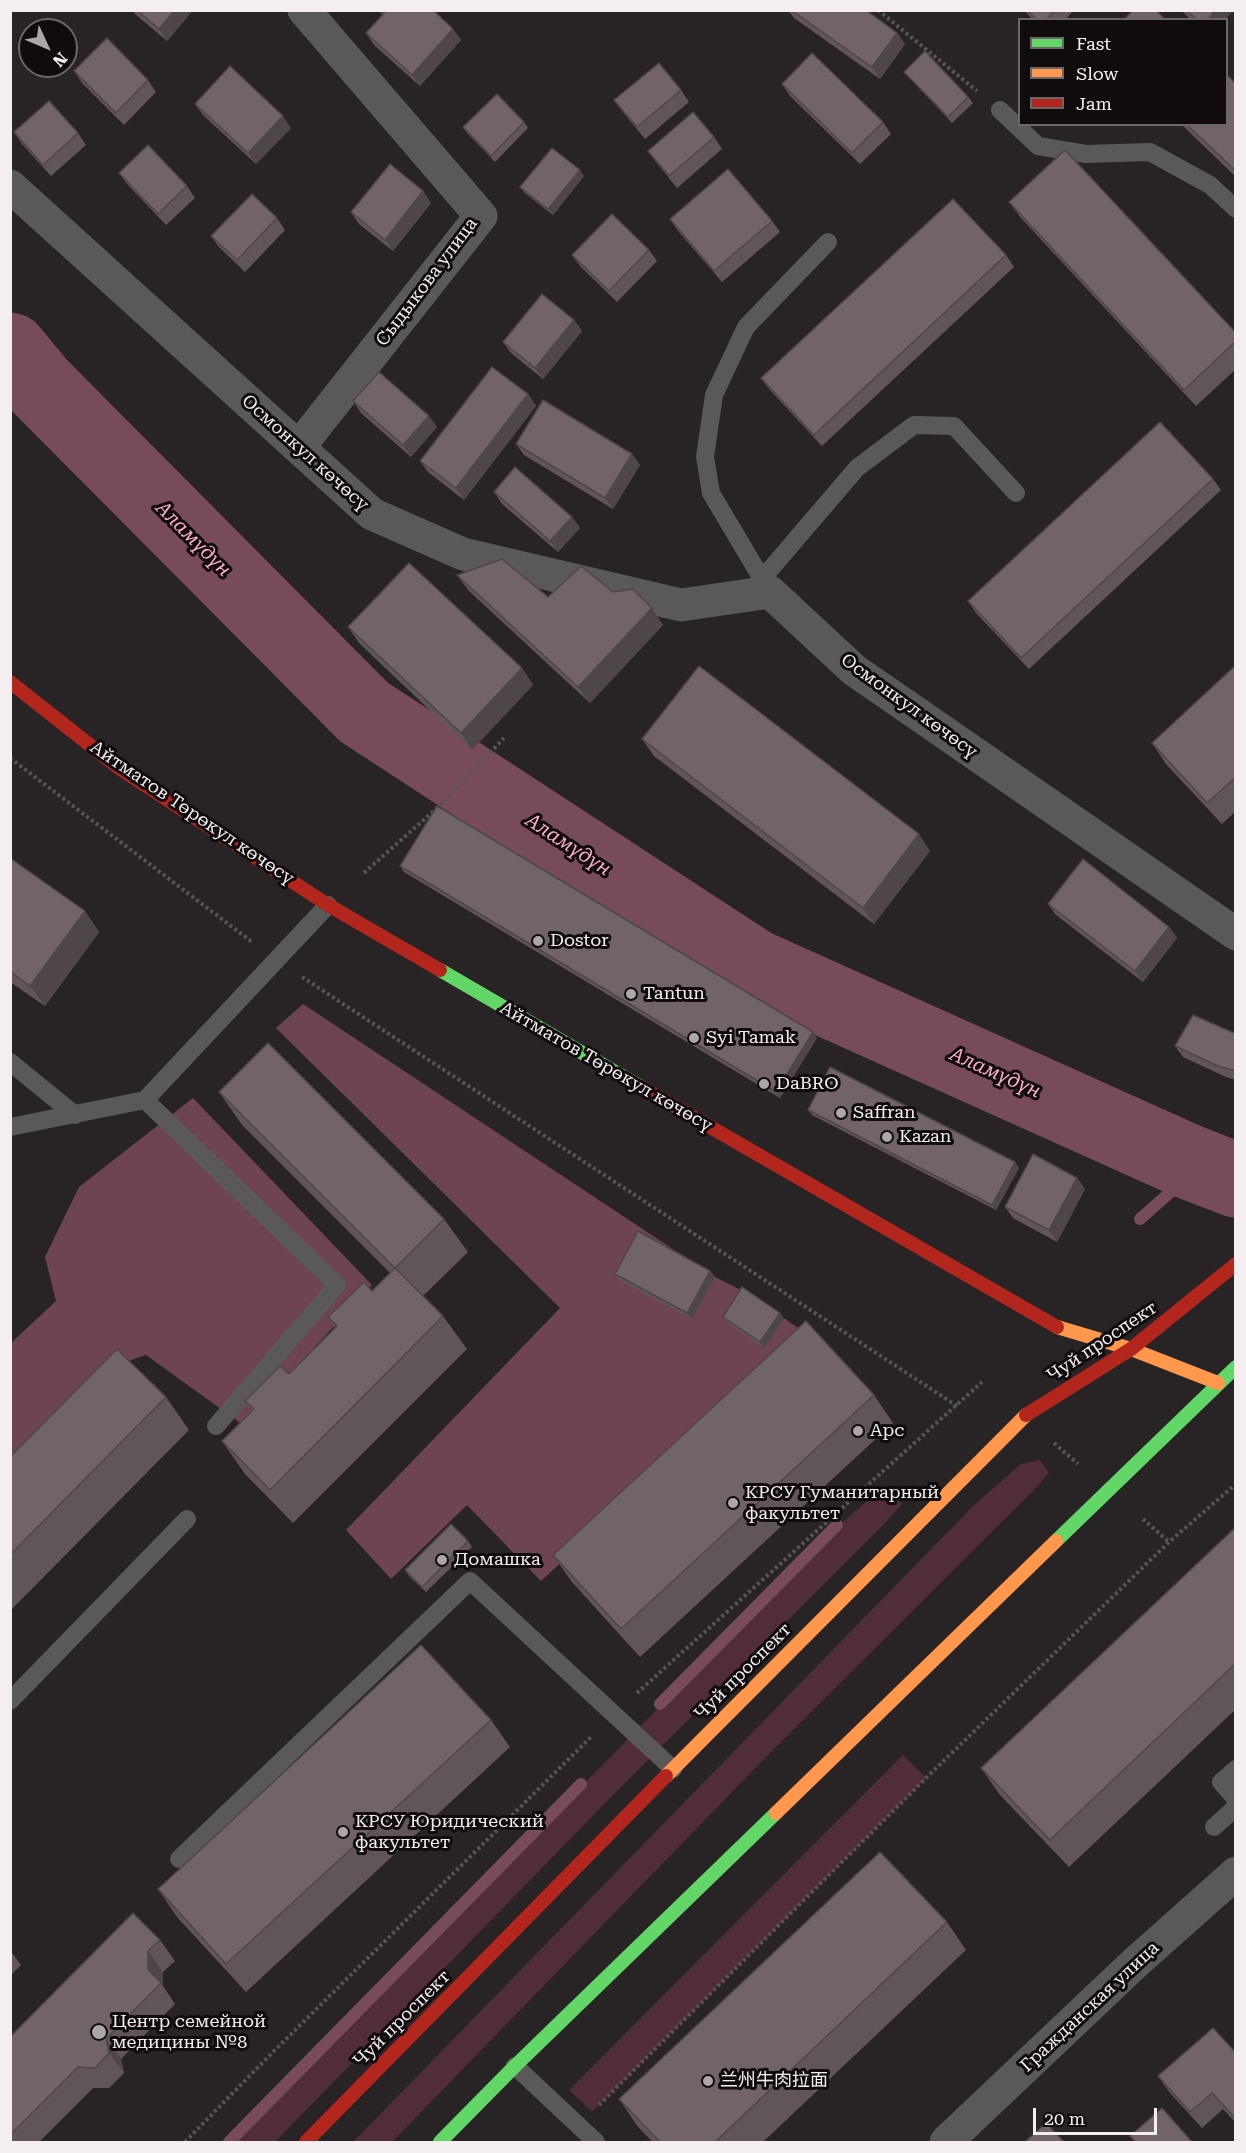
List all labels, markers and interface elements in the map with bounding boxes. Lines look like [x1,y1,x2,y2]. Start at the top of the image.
north arrow [18,18,78,78]
legend [1018,18,1228,126]
text: Fast [1076,33,1111,54]
text: N [49,48,71,70]
text: Slow [1076,63,1118,84]
text: Jam [1076,93,1112,114]
street label: Сыдыкова улица [372,214,482,350]
street label: Осмонкул көчөсү [237,390,373,516]
water label: Аламүдүн [150,496,236,582]
street label: Осмонкул көчөсү [837,649,981,763]
street label: Айтматов Төрөкул көчөсү [86,737,298,889]
water label: Аламүдүн [521,809,615,881]
place label: Dostor [550,930,609,952]
marker: Dostor [531,934,545,948]
place label: Tantun [643,983,705,1005]
marker: Tantun [624,987,638,1001]
street label: Айтматов Төрөкул көчөсү [496,997,716,1137]
place label: Syi Tamak [706,1027,796,1049]
marker: Syi Tamak [687,1031,701,1045]
water label: Аламүдүн [946,1042,1044,1104]
place label: DaBRO [776,1073,838,1095]
marker: DaBRO [757,1077,771,1091]
place label: Saffran [853,1102,916,1124]
marker: Saffran [834,1106,848,1120]
place label: Kazan [899,1126,951,1148]
marker: Kazan [880,1130,894,1144]
street label: Чуй проспект [1043,1297,1161,1387]
place label: Арс [870,1420,904,1442]
marker: Арс [851,1424,865,1438]
place label: КРСУ Гуманитарный факультет [745,1482,939,1524]
marker: КРСУ Гуманитарный факультет [726,1496,740,1510]
place label: Домашка [454,1549,541,1571]
marker: Домашка [435,1553,449,1567]
street label: Чуй проспект [690,1619,796,1725]
place label: КРСУ Юридический факультет [355,1811,544,1854]
marker: КРСУ Юридический факультет [336,1825,350,1839]
street label: Гражданская улица [1016,1937,1164,2077]
street label: Чуй проспект [349,1966,455,2072]
place label: Центр семейной медицины №8 [112,2011,266,2054]
marker: Центр семейной медицины №8 [90,2023,108,2041]
place label: 兰州牛肉拉面 [720,2070,828,2092]
marker: 兰州牛肉拉面 [701,2074,715,2088]
scale bar [1036,2096,1160,2134]
text: 20 m [1044,2108,1085,2129]

